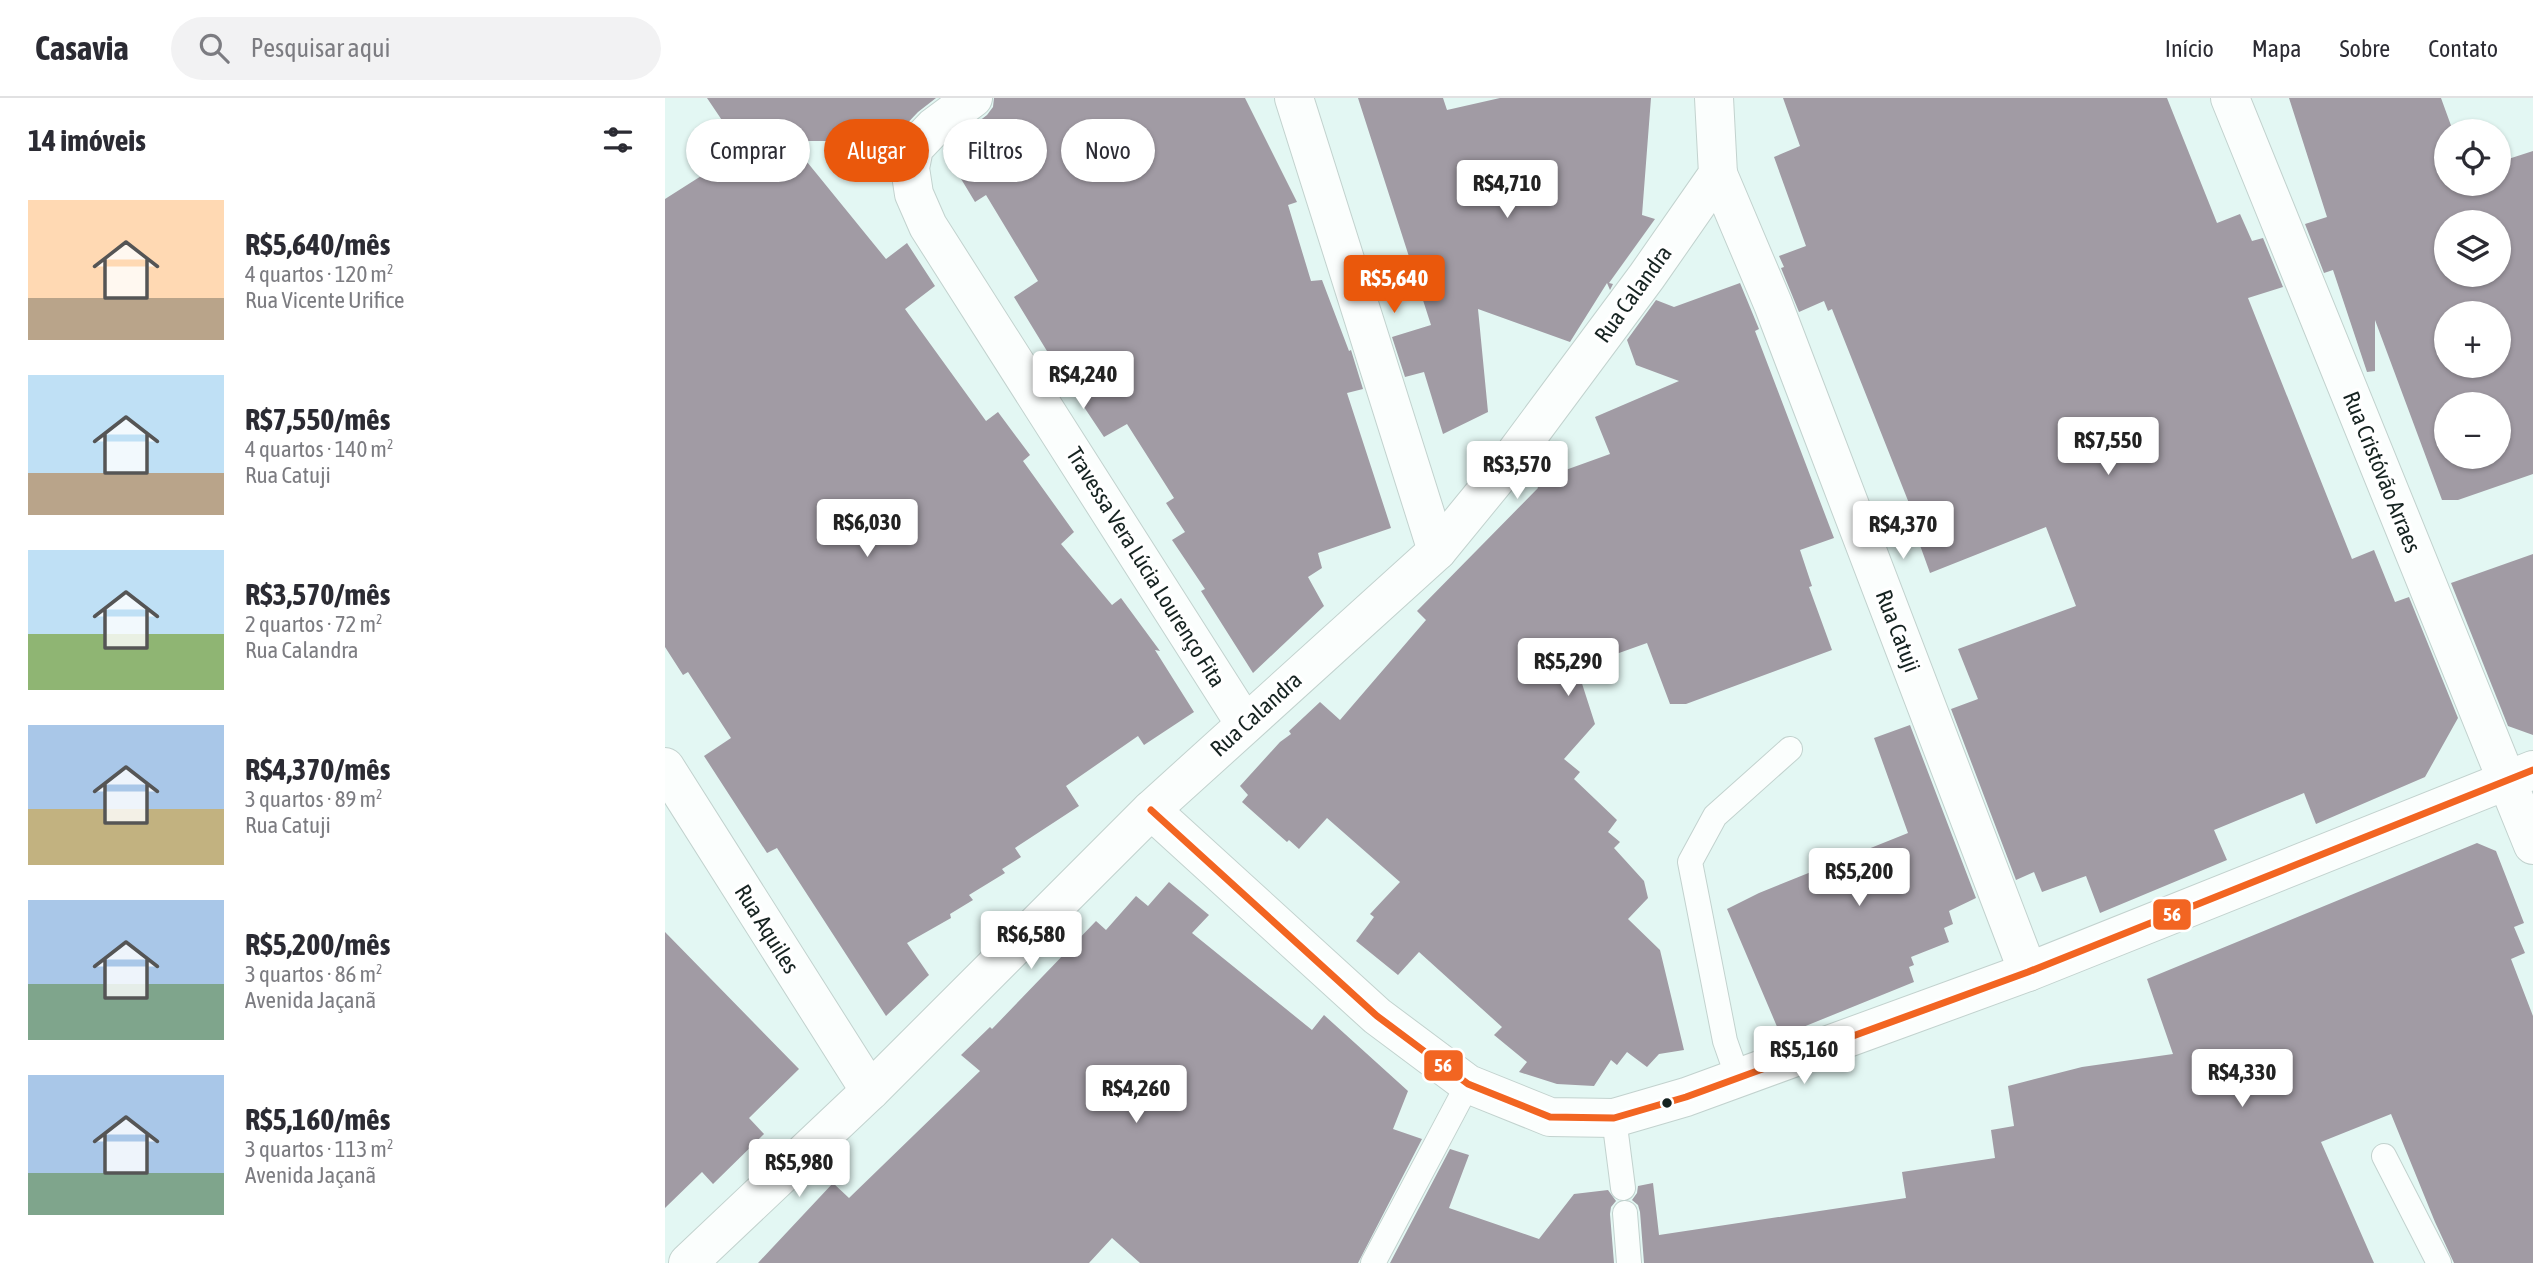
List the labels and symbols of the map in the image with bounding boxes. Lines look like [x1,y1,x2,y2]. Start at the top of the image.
pin: R$4,710 [1442,160,1572,220]
street label: Rua Calandra [1589,240,1677,348]
pin: R$5,640 [1329,256,1459,315]
pin: R$4,240 [1018,352,1148,411]
street label: Rua Cristóvão Arraes [2338,388,2426,556]
pin: R$7,550 [2043,418,2173,477]
street label: Travessa Vera Lúcia Lourenço Fita [1061,442,1231,692]
pin: R$3,570 [1452,442,1582,501]
pin: R$6,030 [802,500,932,559]
pin: R$4,370 [1838,502,1968,561]
street label: Rua Catuji [1870,586,1926,676]
pin: R$5,290 [1503,638,1633,698]
street label: Rua Calandra [1205,666,1307,762]
pin: R$5,200 [1794,848,1924,908]
street label: Rua Aquiles [730,880,804,978]
line badge: 56 [2152,898,2192,931]
text: 56 [2163,903,2181,925]
pin: R$6,580 [966,912,1096,971]
pin: R$5,160 [1739,1026,1869,1086]
line badge: 56 [1423,1049,1464,1082]
pin: R$4,330 [2177,1049,2307,1109]
text: 56 [1434,1054,1452,1076]
pin: R$4,260 [1071,1066,1201,1125]
unlabelled marker [1660,1096,1674,1110]
pin: R$5,980 [734,1140,864,1199]

